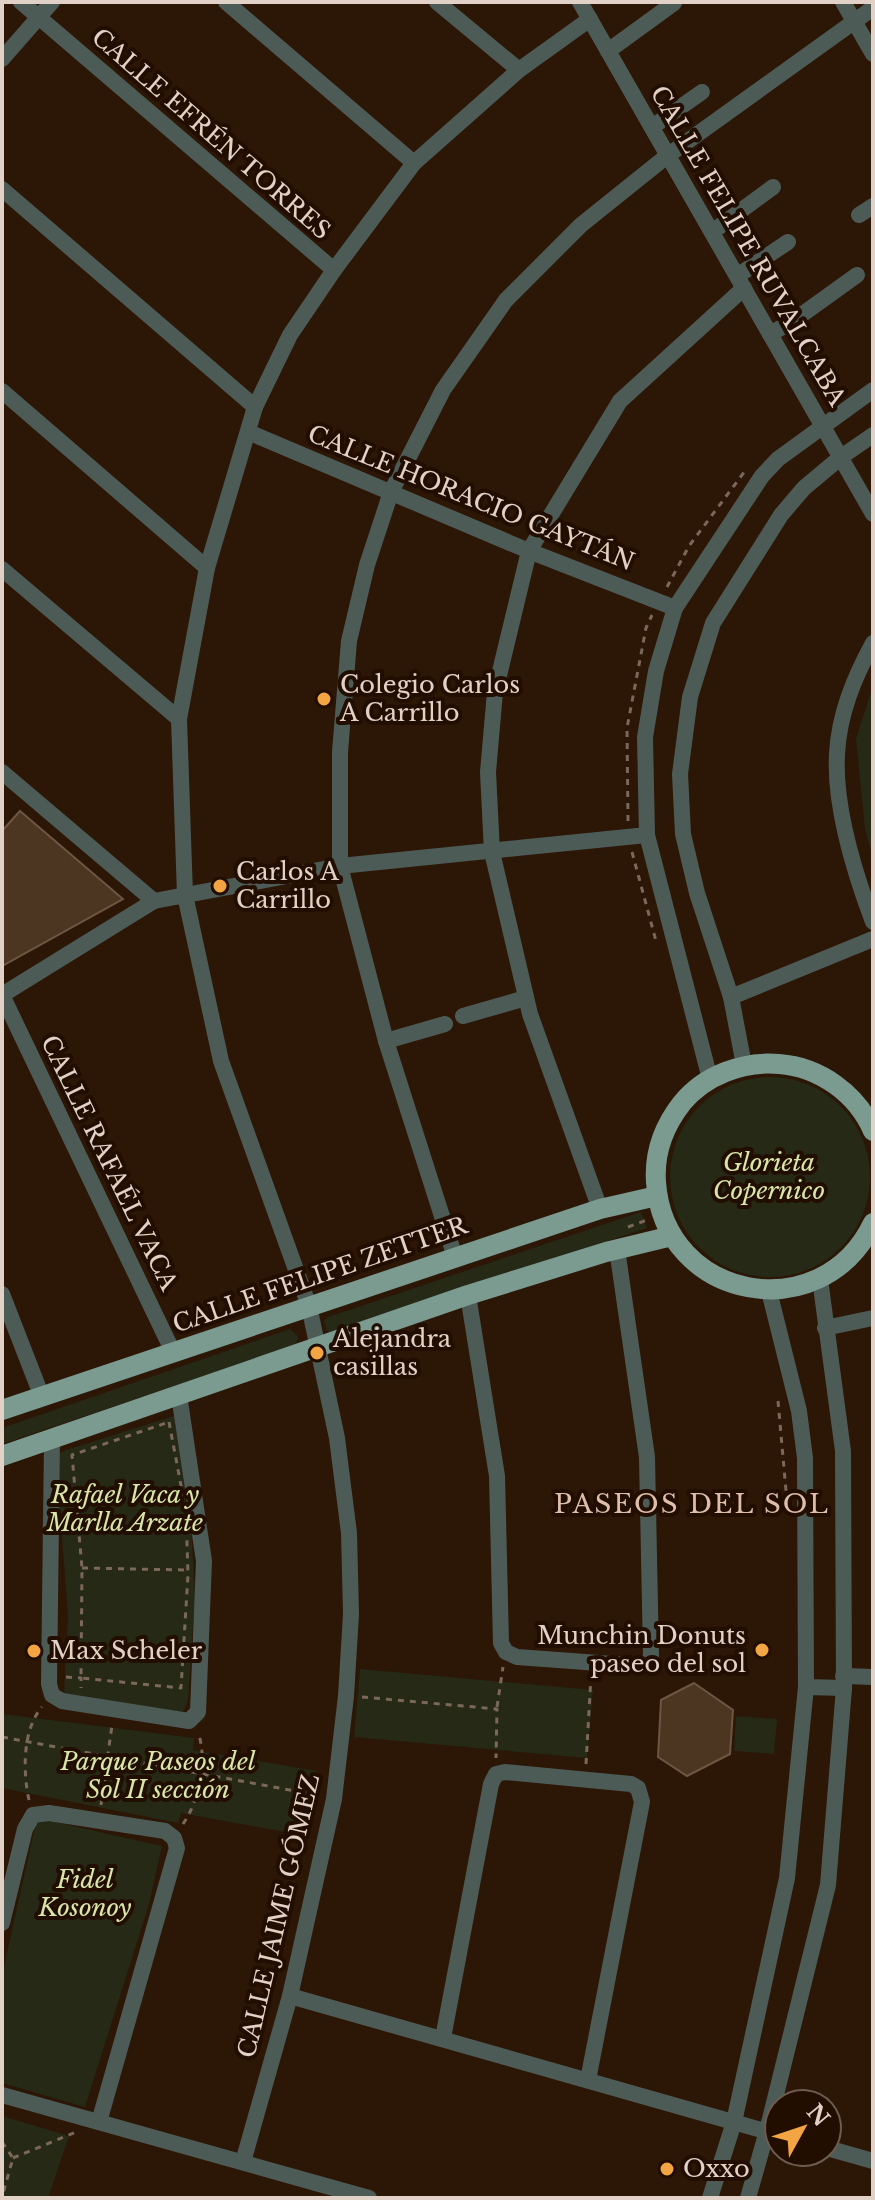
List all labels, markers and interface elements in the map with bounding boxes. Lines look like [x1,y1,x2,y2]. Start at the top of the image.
street label: CALLE EFRÉN TORRES [86,22,337,245]
street label: CALLE FELIPE RUVALCABA [645,80,853,412]
street label: CALLE HORACIO GAYTÁN [304,419,639,576]
place label: Colegio Carlos A Carrillo [339,670,520,727]
marker: Colegio Carlos A Carrillo [315,690,333,708]
place label: Carlos A Carrillo [236,857,339,914]
marker: Carlos A Carrillo [211,877,229,895]
street label: CALLE RAFAÉL VACA [35,1030,184,1296]
park label: Glorieta Copernico [713,1148,825,1205]
street label: CALLE FELIPE ZETTER [169,1210,472,1339]
place label: Alejandra casillas [332,1324,452,1381]
marker: Alejandra casillas [308,1344,326,1362]
park label: Rafael Vaca y Marlla Arzate [46,1480,203,1537]
district label: PASEOS DEL SOL [554,1488,830,1520]
place label: Munchin Donuts paseo del sol [537,1621,746,1678]
place label: Max Scheler [50,1636,203,1665]
marker: Munchin Donuts paseo del sol [753,1641,771,1659]
marker: Max Scheler [25,1642,43,1660]
park label: Parque Paseos del Sol II sección [60,1747,256,1804]
street label: CALLE JAIME GÓMEZ [232,1771,325,2061]
park label: Fidel Kosonoy [38,1865,132,1922]
north arrow [763,2088,843,2168]
text: N [801,2099,835,2132]
place label: Oxxo [683,2154,750,2183]
marker: Oxxo [658,2160,676,2178]

